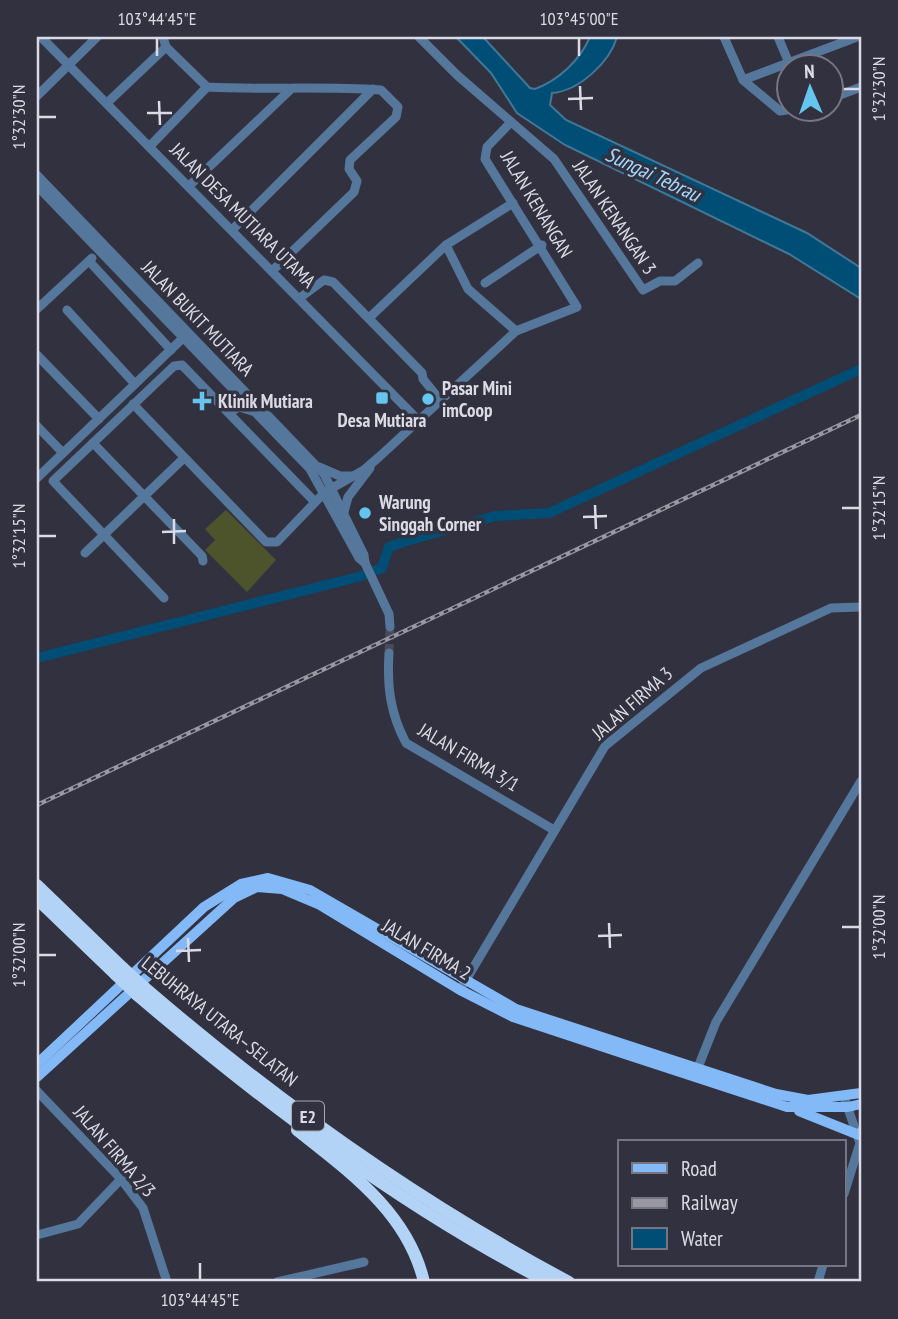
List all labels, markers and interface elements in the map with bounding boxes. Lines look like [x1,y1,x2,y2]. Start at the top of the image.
text: 103°44'45"E [118,7,196,30]
text: 103°45'00"E [540,7,618,30]
north arrow [776,52,846,122]
text: 1°32'30"N [867,57,890,121]
text: N [804,59,815,83]
text: 1°32'30"N [7,85,30,149]
street label: JALAN DESA MUTIARA UTAMA [165,137,321,293]
water label: Sungai Tebrau [601,140,706,208]
street label: JALAN KENANGAN [495,145,578,262]
street label: JALAN KENANGAN 3 [567,154,662,279]
street label: JALAN BUKIT MUTIARA [136,255,259,381]
place label: Pasar Mini imCoop [442,376,512,422]
place label: Klinik Mutiara [218,389,313,413]
marker: Desa Mutiara [374,390,390,406]
marker: Klinik Mutiara [192,391,212,411]
marker: Pasar Mini imCoop [420,391,436,407]
place label: Desa Mutiara [338,408,427,432]
text: 1°32'15"N [867,476,890,540]
place label: Warung Singgah Corner [378,490,482,536]
text: 1°32'15"N [7,504,30,568]
marker: Warung Singgah Corner [357,505,373,521]
street label: JALAN FIRMA 3 [586,661,677,745]
street label: JALAN FIRMA 3/1 [413,717,524,796]
text: 1°32'00"N [867,895,890,959]
street label: JALAN FIRMA 2 [377,913,476,985]
text: 1°32'00"N [7,923,30,987]
street label: LEBUHRAYA UTARA–SELATAN [137,951,303,1091]
street label: JALAN FIRMA 2/3 [68,1100,161,1202]
road number: E2 [292,1101,324,1130]
legend [618,1140,846,1266]
text: Road [681,1155,717,1182]
text: Railway [681,1189,738,1216]
text: Water [681,1225,723,1252]
text: 103°44'45"E [161,1288,239,1311]

